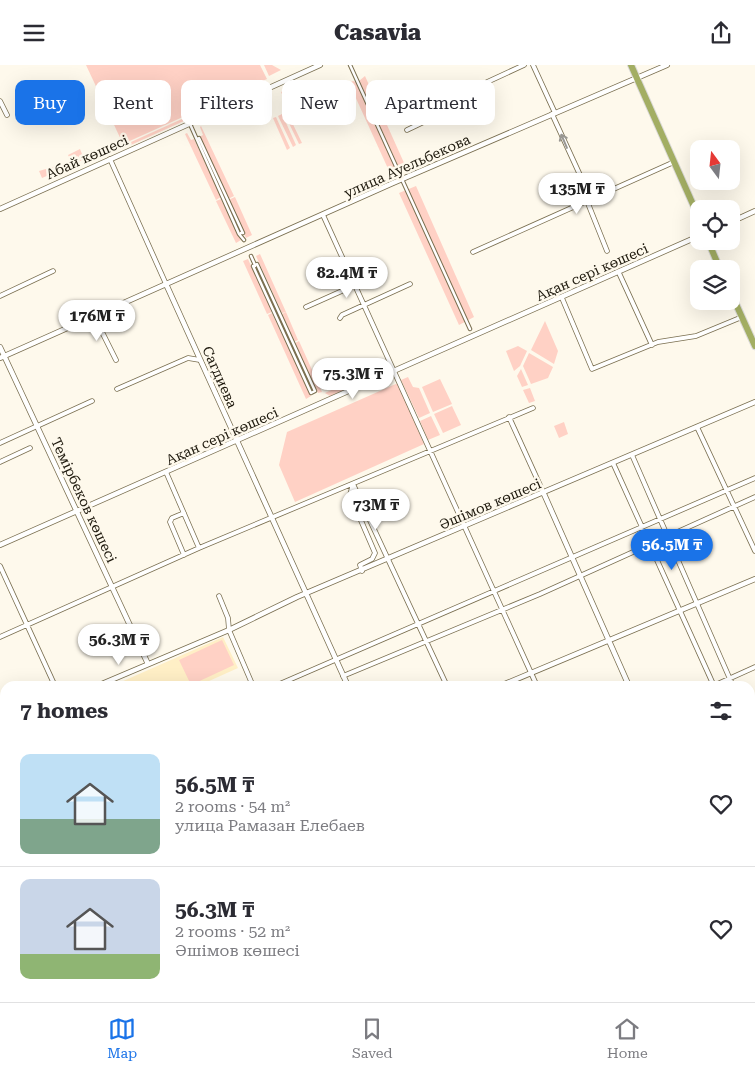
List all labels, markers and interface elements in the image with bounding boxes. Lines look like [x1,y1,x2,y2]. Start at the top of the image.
icon: menu [20,19,48,47]
icon: share [707,19,735,47]
text: Casavia [334,20,421,45]
chip: Buy [15,80,85,125]
chip: Rent [95,80,171,125]
chip: Filters [181,80,272,125]
chip: New [282,80,356,125]
chip: Apartment [366,80,495,125]
street label: Абай көшесі [43,131,131,182]
street label: улица Ауельбекова [341,131,473,201]
one-way arrow [558,134,568,149]
north arrow [690,140,740,190]
map controls [690,140,740,310]
pin: 135M ₸ [536,173,618,215]
text: 135M ₸ [549,179,605,198]
button: locate [690,200,740,250]
street label: Ақан сері көшесі [534,240,651,304]
pin: 82.4M ₸ [301,257,393,299]
button: layers [690,260,740,310]
text: 82.4M ₸ [317,263,377,282]
pin: 176M ₸ [56,299,138,342]
text: 176M ₸ [69,306,125,325]
street label: Сагдиева [199,344,241,411]
pin: 75.3M ₸ [307,357,399,400]
text: 75.3M ₸ [323,364,383,383]
street label: Ақан сері көшесі [164,404,281,468]
street label: Темірбеков көшесі [48,435,120,565]
street label: Әшімов көшесі [437,475,544,533]
pin: 73M ₸ [341,489,411,531]
text: 73M ₸ [353,495,399,514]
pin: 56.5M ₸ [626,529,718,571]
text: 56.5M ₸ [642,535,702,554]
pin: 56.3M ₸ [73,623,165,666]
text: 56.3M ₸ [89,630,149,649]
icon: filters [707,697,735,725]
text: 7 homes [20,699,108,723]
text: 56.5M ₸ [175,773,254,797]
icon: home [60,774,120,834]
icon: heart [707,790,735,818]
text: 2 rooms · 54 m² [175,797,290,816]
text: улица Рамазан Елебаев [175,816,365,835]
text: 56.3M ₸ [175,898,254,922]
icon: home [60,899,120,959]
icon: heart [707,915,735,943]
text: 2 rooms · 52 m² [175,922,290,941]
text: Әшімов көшесі [175,941,300,960]
tab: Map [107,1015,137,1061]
tab: Saved [352,1015,392,1061]
tab: Home [607,1015,648,1061]

